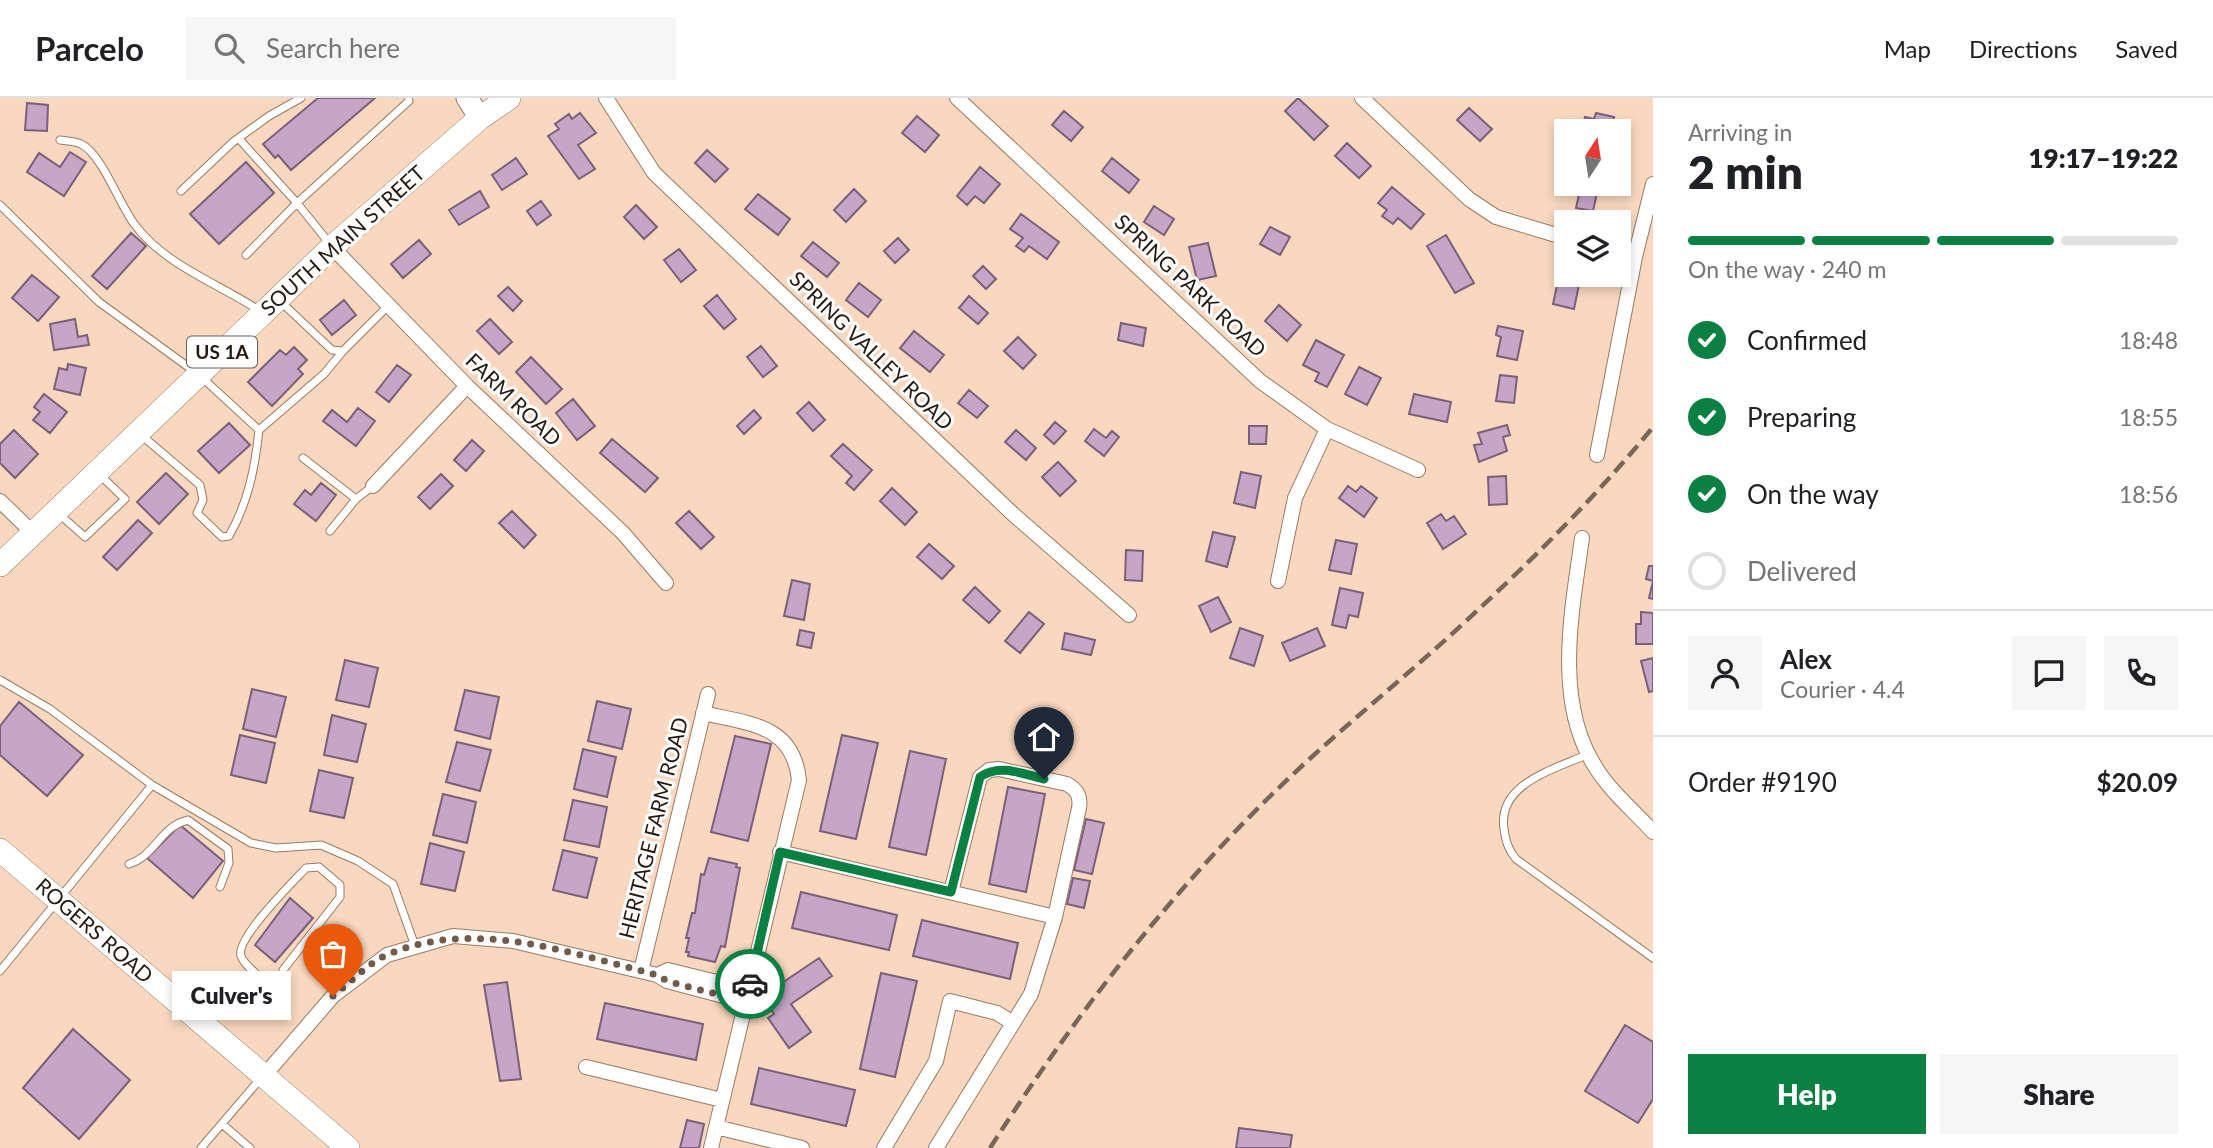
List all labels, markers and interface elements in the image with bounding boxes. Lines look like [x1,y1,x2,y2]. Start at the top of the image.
search box [186,17,676,80]
text: Parcelo [35,28,144,68]
icon: search [210,29,248,67]
text: Search here [266,32,400,64]
text: Map [1884,34,1931,63]
text: Directions [1969,34,2077,63]
text: Saved [2115,34,2178,63]
text: Arriving in [1688,118,1792,146]
north arrow [1554,119,1631,196]
map controls [1554,119,1631,287]
text: 19:17–19:22 [2028,142,2178,174]
text: 2 min [1688,144,1803,199]
street label: SOUTH MAIN STREET [255,159,430,320]
street label: SPRING PARK ROAD [1110,208,1272,361]
button: layers [1554,210,1631,287]
text: On the way · 240 m [1688,255,1887,283]
street label: SPRING VALLEY ROAD [785,265,959,434]
icon: check [1688,321,1726,359]
text: Confirmed [1747,324,1867,356]
text: 18:48 [2119,326,2178,354]
road number: US 1A [187,336,257,368]
street label: FARM ROAD [461,347,567,450]
icon: check [1688,398,1726,436]
text: Preparing [1747,401,1856,433]
text: 18:55 [2119,403,2178,431]
icon: check [1688,475,1726,513]
text: On the way [1747,478,1879,510]
text: 18:56 [2119,480,2178,508]
text: Delivered [1747,555,1857,587]
button: person [1688,636,1762,710]
button: chat [2012,636,2086,710]
button: phone [2104,636,2178,710]
text: Alex [1780,643,1832,675]
text: Courier · 4.4 [1780,675,1905,703]
pin [1014,707,1074,779]
street label: HERITAGE FARM ROAD [613,714,692,941]
icon: home [1025,718,1063,756]
text: Order #9190 [1688,766,1837,798]
text: $20.09 [2096,766,2178,798]
street label: ROGERS ROAD [31,872,159,987]
pin [303,924,363,996]
icon: bag [314,935,352,973]
courier [715,949,785,1019]
icon: car [731,965,769,1003]
callout: Culver's [172,972,291,1020]
text: Culver's [190,981,273,1009]
button: Help [1688,1054,1926,1134]
button: Share [1940,1054,2178,1134]

